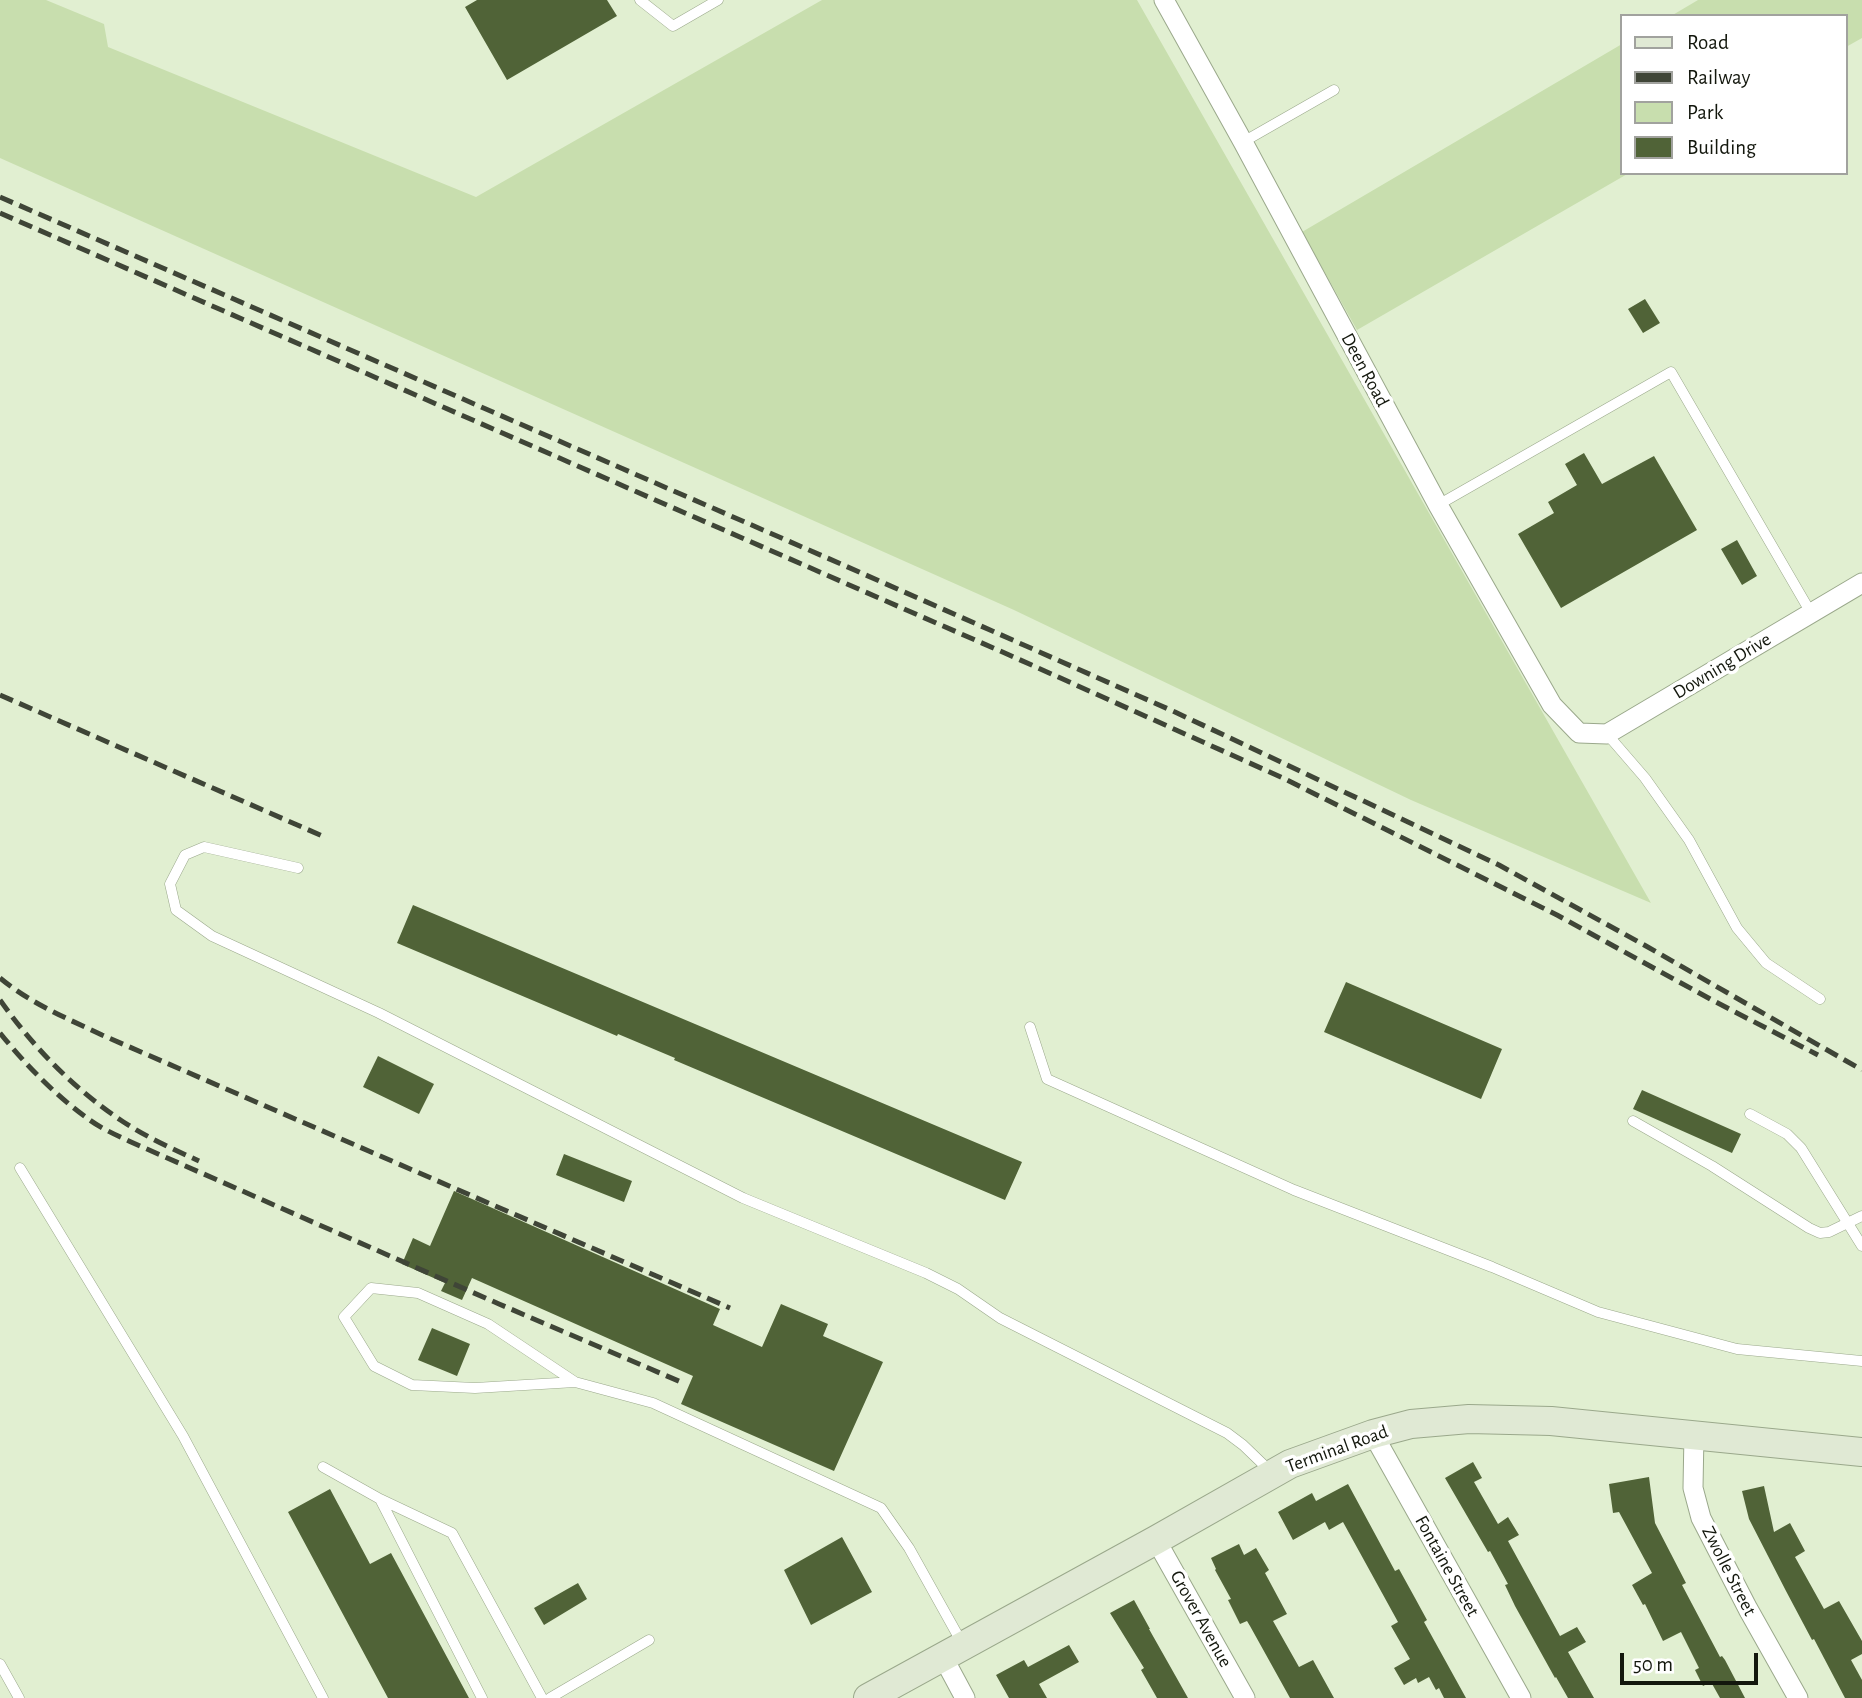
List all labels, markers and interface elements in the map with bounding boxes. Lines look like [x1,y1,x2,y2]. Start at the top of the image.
legend [1620,14,1848,175]
text: Road [1687,32,1729,53]
text: Railway [1687,67,1750,88]
text: Park [1687,102,1723,123]
text: Building [1687,137,1756,158]
street label: Deen Road [1336,329,1394,411]
street label: Downing Drive [1669,628,1775,704]
street label: Terminal Road [1283,1420,1391,1478]
street label: Fontaine Street [1410,1511,1484,1621]
street label: Zwolle Street [1697,1522,1761,1620]
street label: Grover Avenue [1165,1567,1237,1671]
scale bar [1624,1638,1762,1682]
text: 50 m [1633,1654,1673,1675]

